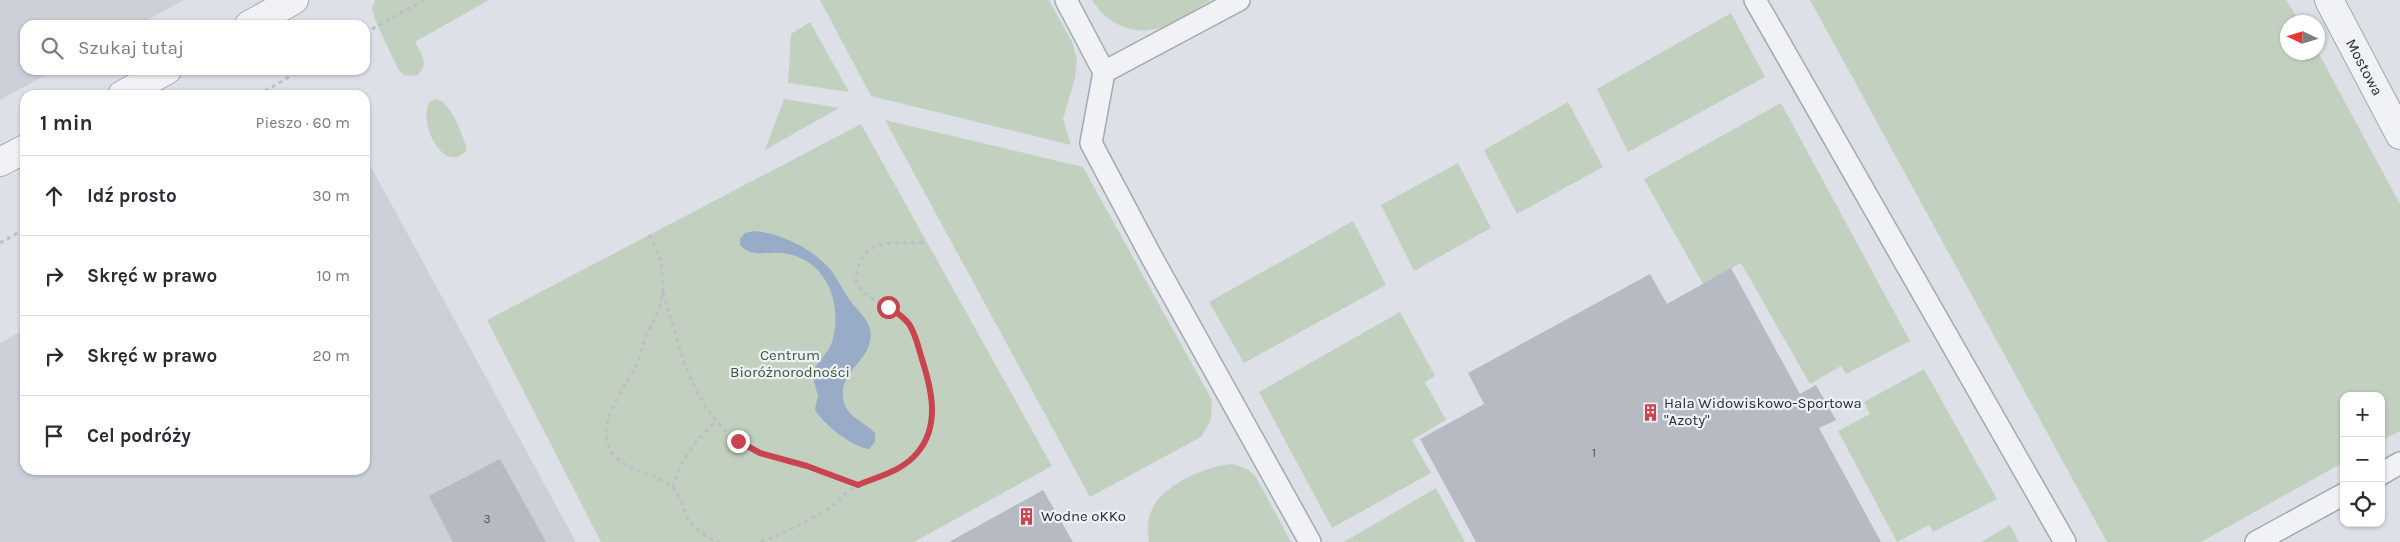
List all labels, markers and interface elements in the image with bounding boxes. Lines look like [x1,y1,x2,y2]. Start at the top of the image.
north arrow [2280,15,2325,60]
search box [20,20,370,75]
icon: search [38,34,66,62]
street label: Mostowa [2342,36,2387,99]
text: Szukaj tutaj [78,37,184,59]
text: 1 min [40,111,93,135]
text: Pieszo · 60 m [256,113,350,132]
icon: ahead [40,182,68,210]
text: Idź prosto [87,185,177,207]
text: 30 m [312,186,350,205]
icon: right [40,262,68,290]
text: Skręć w prawo [87,265,217,287]
text: 10 m [316,266,350,285]
route start [877,296,900,319]
icon: right [40,342,68,370]
text: Skręć w prawo [87,345,217,367]
text: 20 m [312,346,350,365]
park label: Centrum Bioróżnorodności [730,346,850,381]
map controls [2340,392,2385,527]
button: + [2340,392,2385,437]
place label: Hala Widowiskowo-Sportowa "Azoty" [1664,394,1862,429]
building icon: Hala Widowiskowo-Sportowa "Azoty" [1640,402,1660,422]
icon: arrive [40,422,68,450]
text: Cel podróży [87,425,191,447]
route end [727,430,750,453]
button: − [2340,437,2385,482]
house number: 1 [1592,446,1596,460]
button: locate [2340,482,2385,527]
building icon: Wodne oKKo [1017,506,1037,526]
place label: Wodne oKKo [1041,507,1126,525]
house number: 3 [483,512,491,526]

